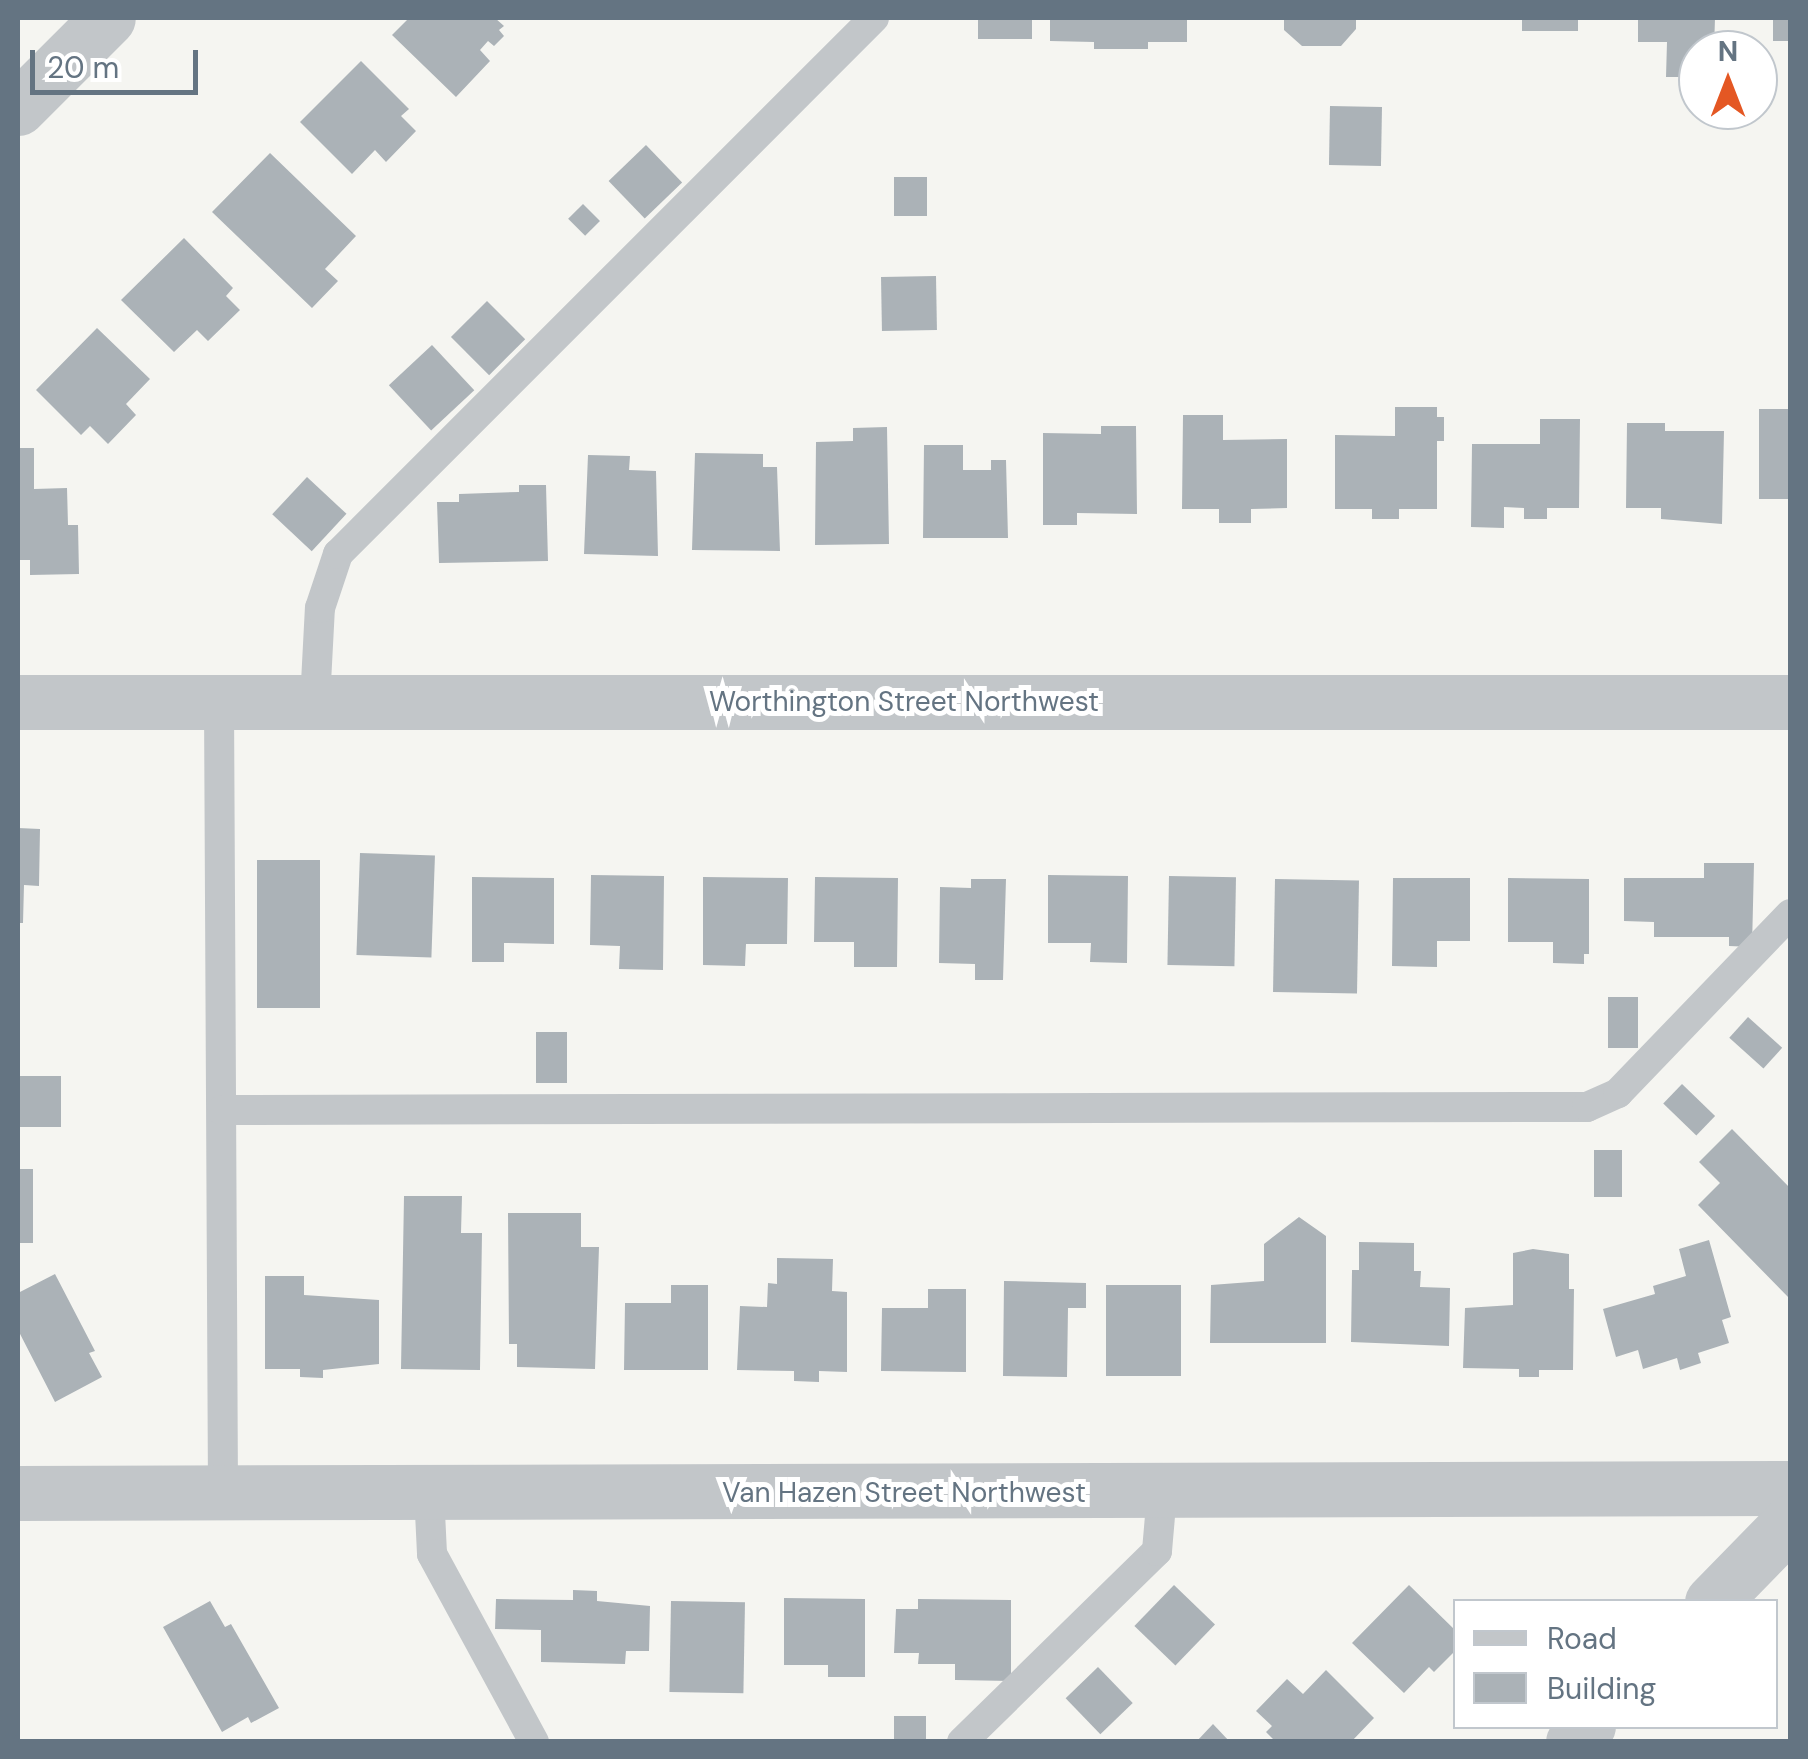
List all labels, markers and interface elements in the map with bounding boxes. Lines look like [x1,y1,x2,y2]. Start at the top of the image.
scale bar [35,30,202,92]
north arrow [1678,30,1778,130]
text: N [1718,33,1738,70]
text: 20 m [47,48,119,87]
street label: Worthington Street Northwest [709,685,1099,719]
street label: Van Hazen Street Northwest [722,1476,1086,1510]
legend [1453,1599,1778,1729]
text: Road [1547,1619,1617,1658]
text: Building [1547,1669,1656,1708]

